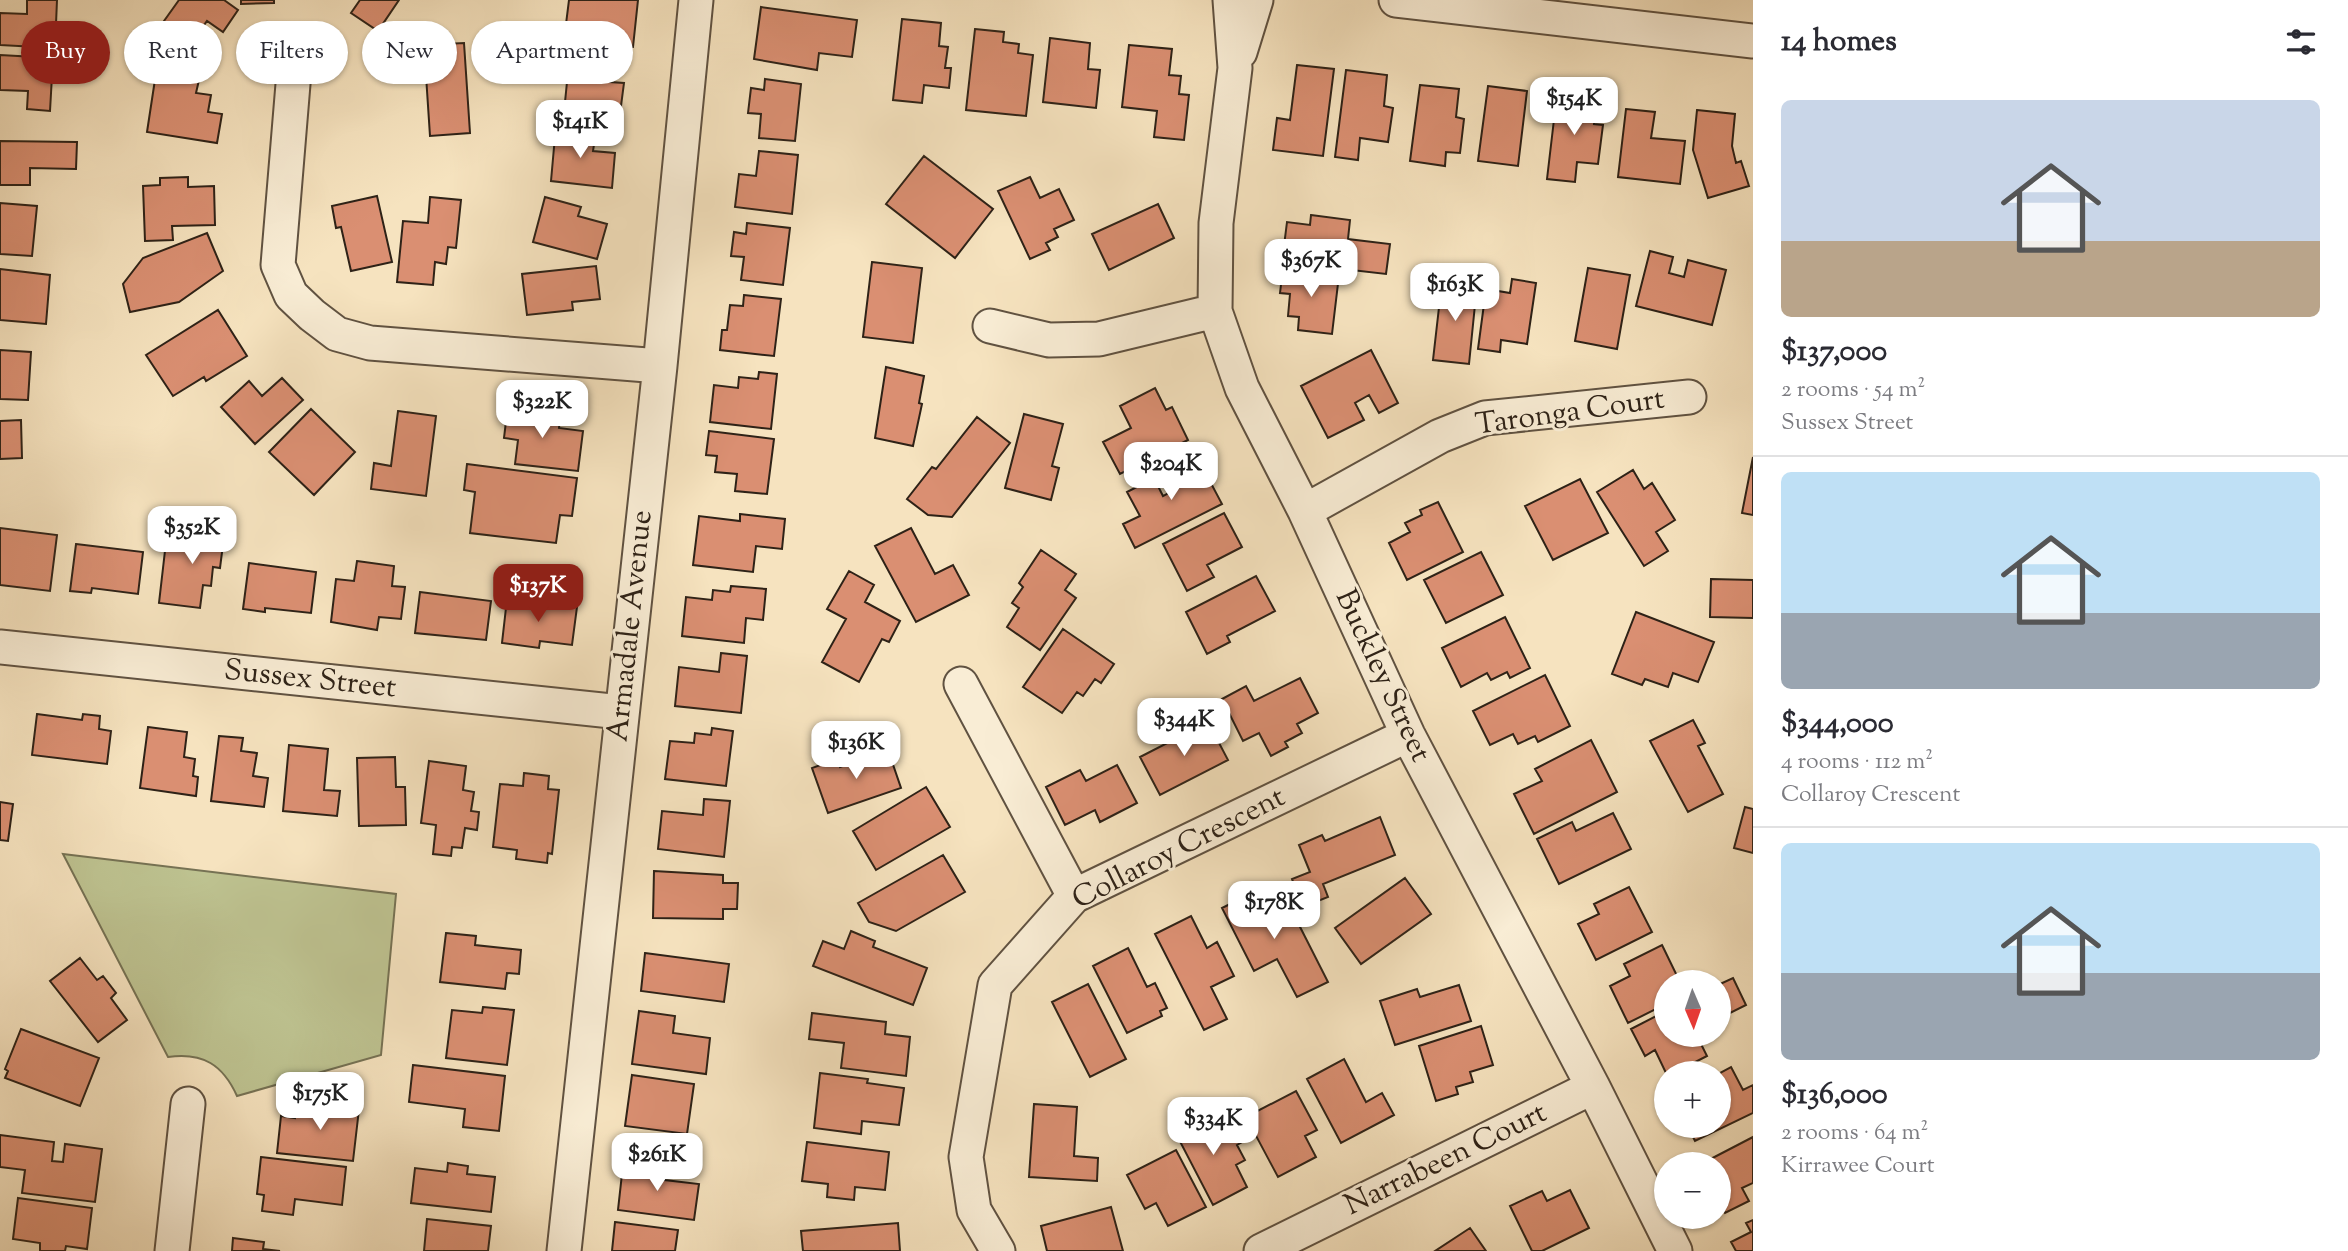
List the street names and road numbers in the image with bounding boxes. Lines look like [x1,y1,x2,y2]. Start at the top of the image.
street label: Taronga Court [1473,378,1667,448]
street label: Armadale Avenue [597,508,665,744]
street label: Buckley Street [1323,582,1441,770]
street label: Sussex Street [222,650,398,710]
street label: Collaroy Crescent [1065,777,1293,921]
street label: Narrabeen Court [1338,1092,1554,1228]

